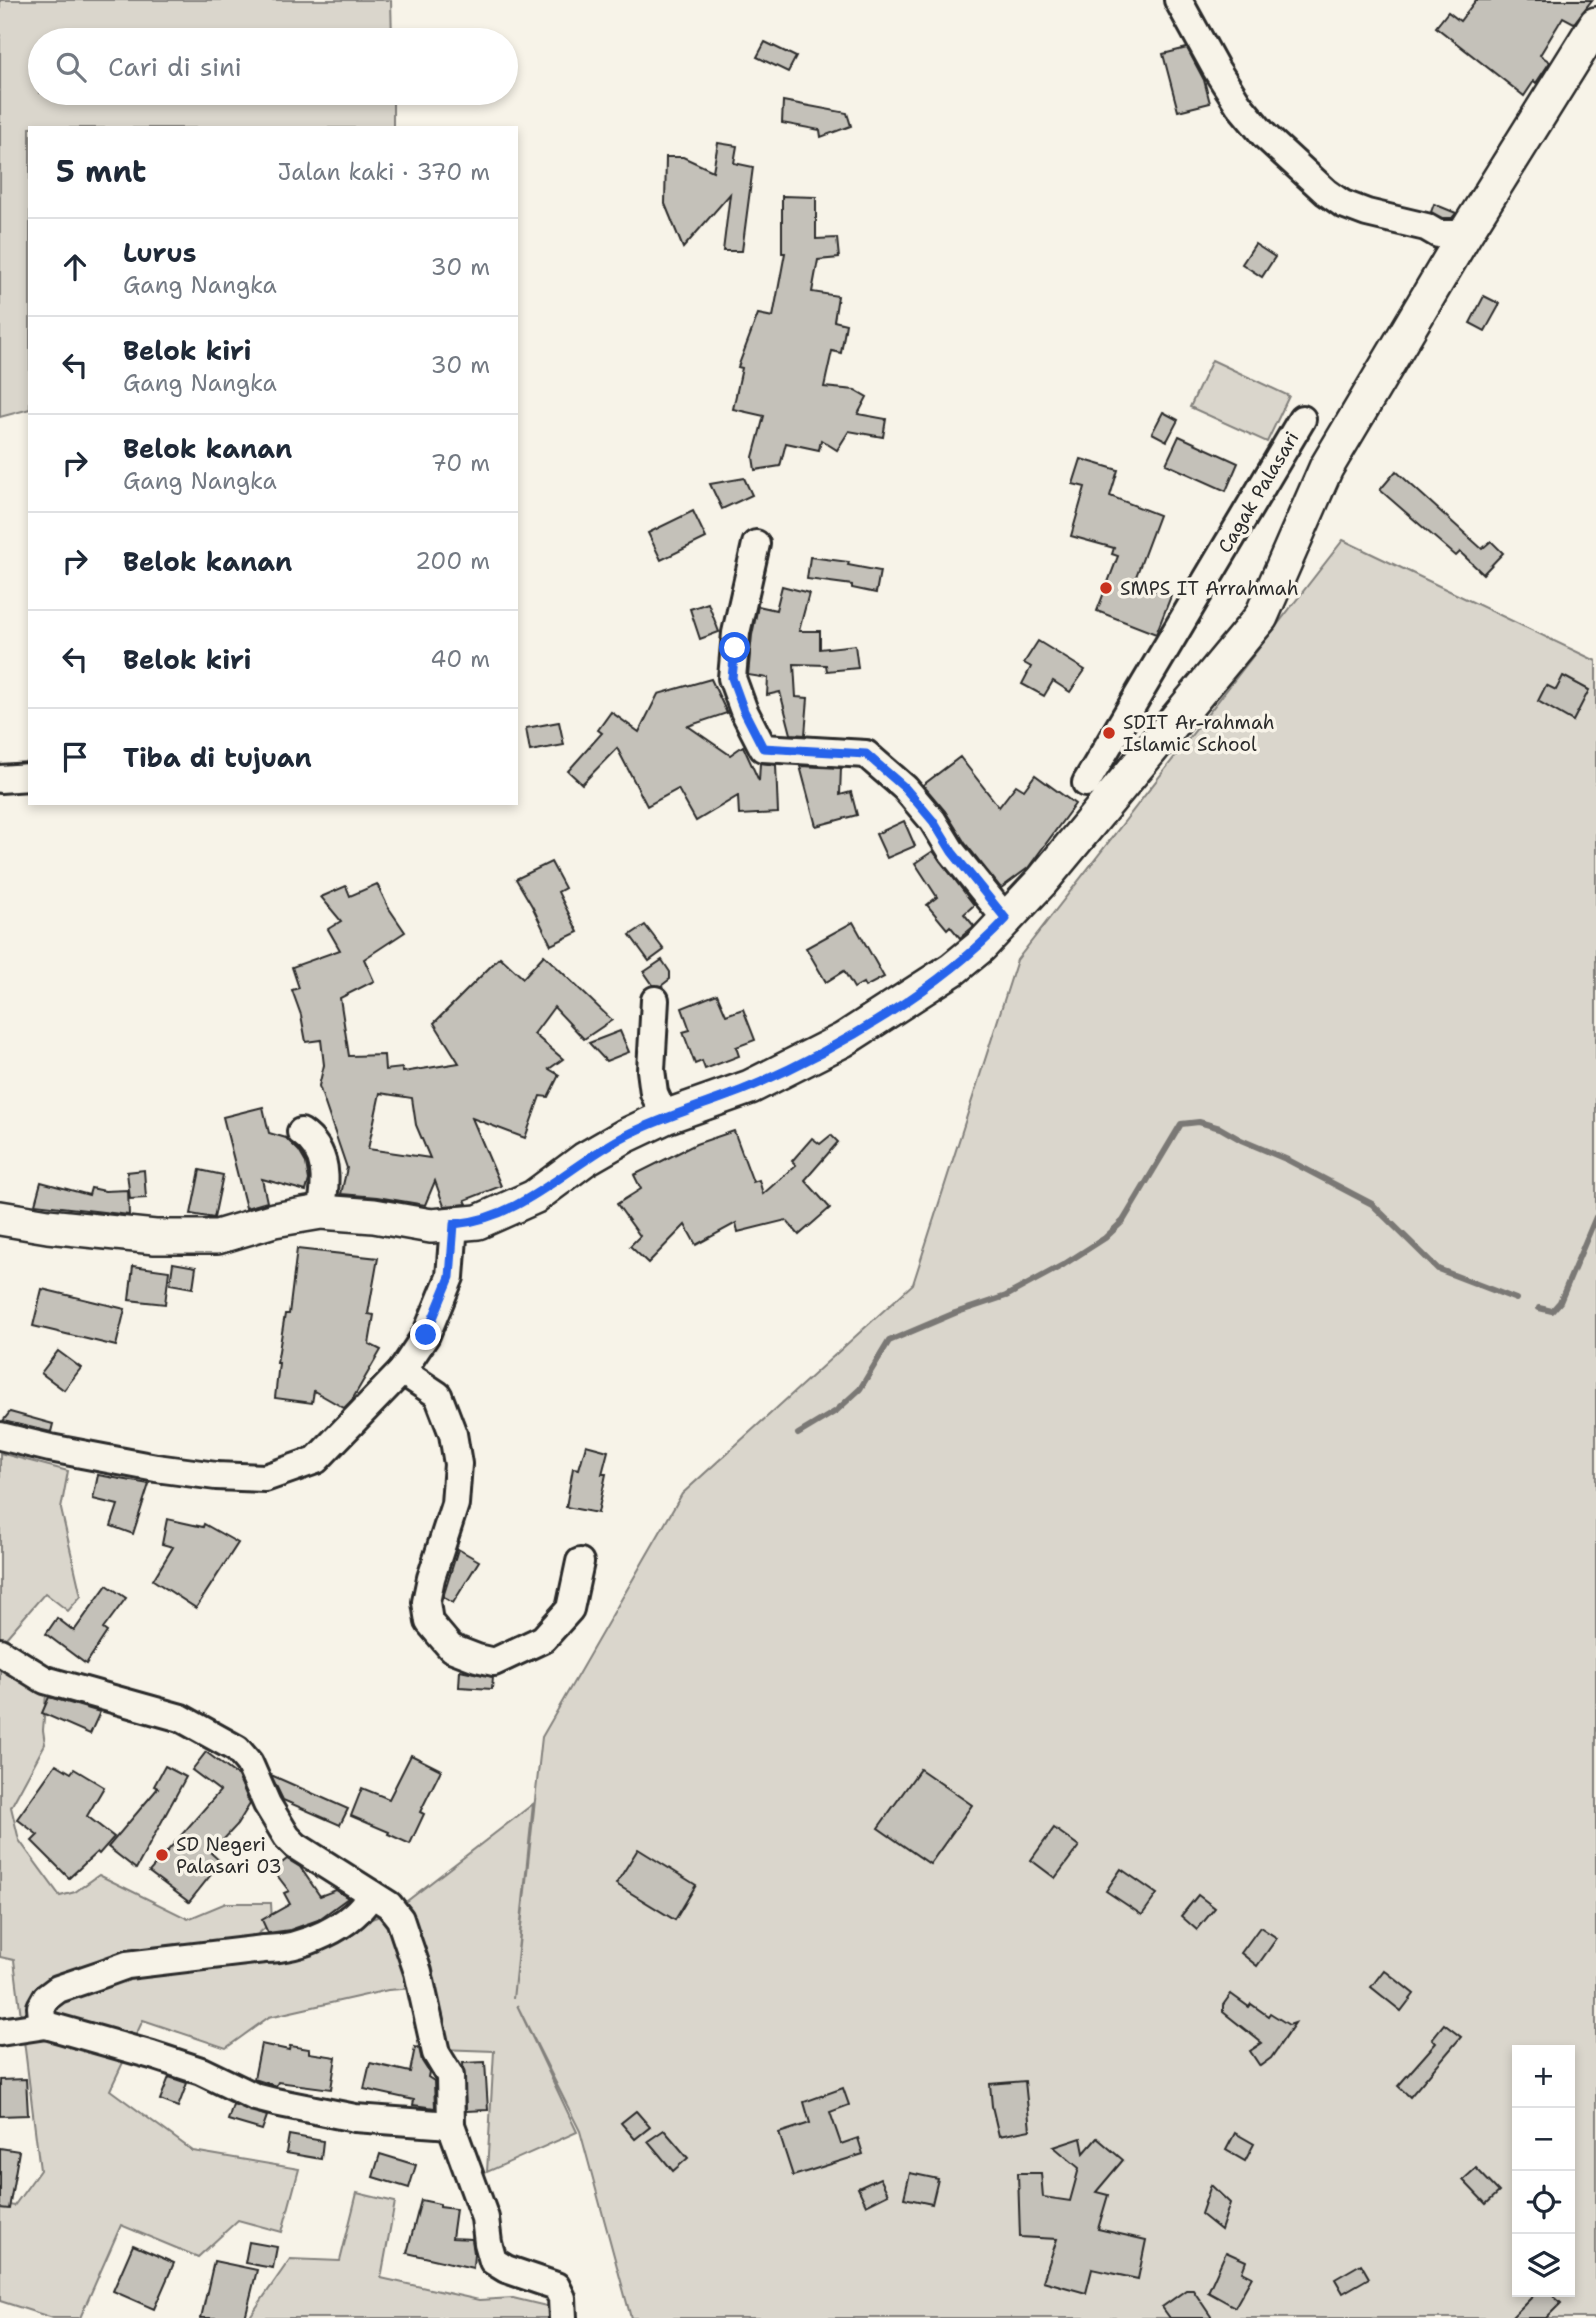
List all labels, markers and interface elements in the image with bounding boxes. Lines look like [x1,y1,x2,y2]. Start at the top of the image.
search box [28,28,518,105]
icon: search [52,48,90,86]
text: Cari di sini [108,49,242,84]
text: 5 mnt [56,151,146,192]
text: Jalan kaki · 370 m [278,157,490,187]
text: Lurus [123,235,196,270]
icon: ahead [56,248,94,286]
text: 30 m [431,252,490,282]
text: Gang Nangka [123,270,277,300]
text: Belok kiri [123,333,252,368]
icon: left [56,346,94,384]
text: 30 m [431,350,490,380]
text: Gang Nangka [123,368,277,398]
street label: Cagak Palasari [1212,427,1305,558]
text: Belok kanan [123,431,292,466]
icon: right [56,444,94,482]
text: 70 m [431,448,490,478]
text: Gang Nangka [123,466,277,496]
icon: right [56,542,94,580]
text: Belok kanan [123,544,292,579]
text: 200 m [415,546,490,576]
place label: SMPS IT Arrahmah [1120,576,1299,601]
marker: SMPS IT Arrahmah [1098,580,1114,596]
route start [719,632,750,663]
icon: left [56,640,94,678]
text: Belok kiri [123,642,252,677]
text: 40 m [430,644,490,674]
place label: SDIT Ar-rahmah Islamic School [1123,710,1275,757]
marker: SDIT Ar-rahmah Islamic School [1101,725,1117,741]
icon: arrive [56,738,94,776]
text: Tiba di tujuan [123,740,312,775]
route end [410,1319,441,1350]
place label: SD Negeri Palasari 03 [176,1832,282,1879]
marker: SD Negeri Palasari 03 [154,1847,170,1863]
map controls [1512,2045,1575,2297]
button: + [1512,2045,1575,2108]
button: − [1512,2108,1575,2171]
button: locate [1512,2171,1575,2234]
button: layers [1512,2234,1575,2297]

